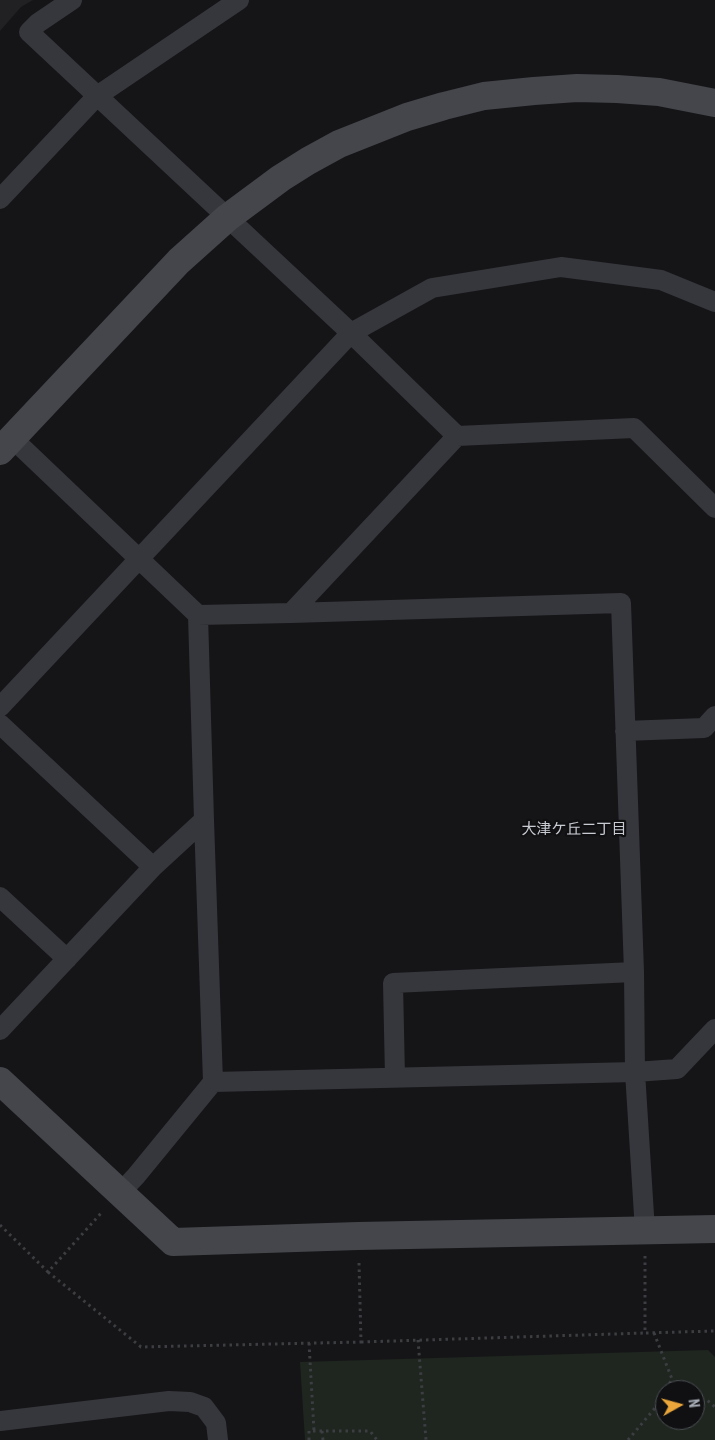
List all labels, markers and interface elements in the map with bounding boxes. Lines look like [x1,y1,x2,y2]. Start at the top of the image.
district label: 大津ケ丘二丁目 [522,821,626,839]
north arrow [655,1380,705,1430]
text: N [685,1398,702,1409]

